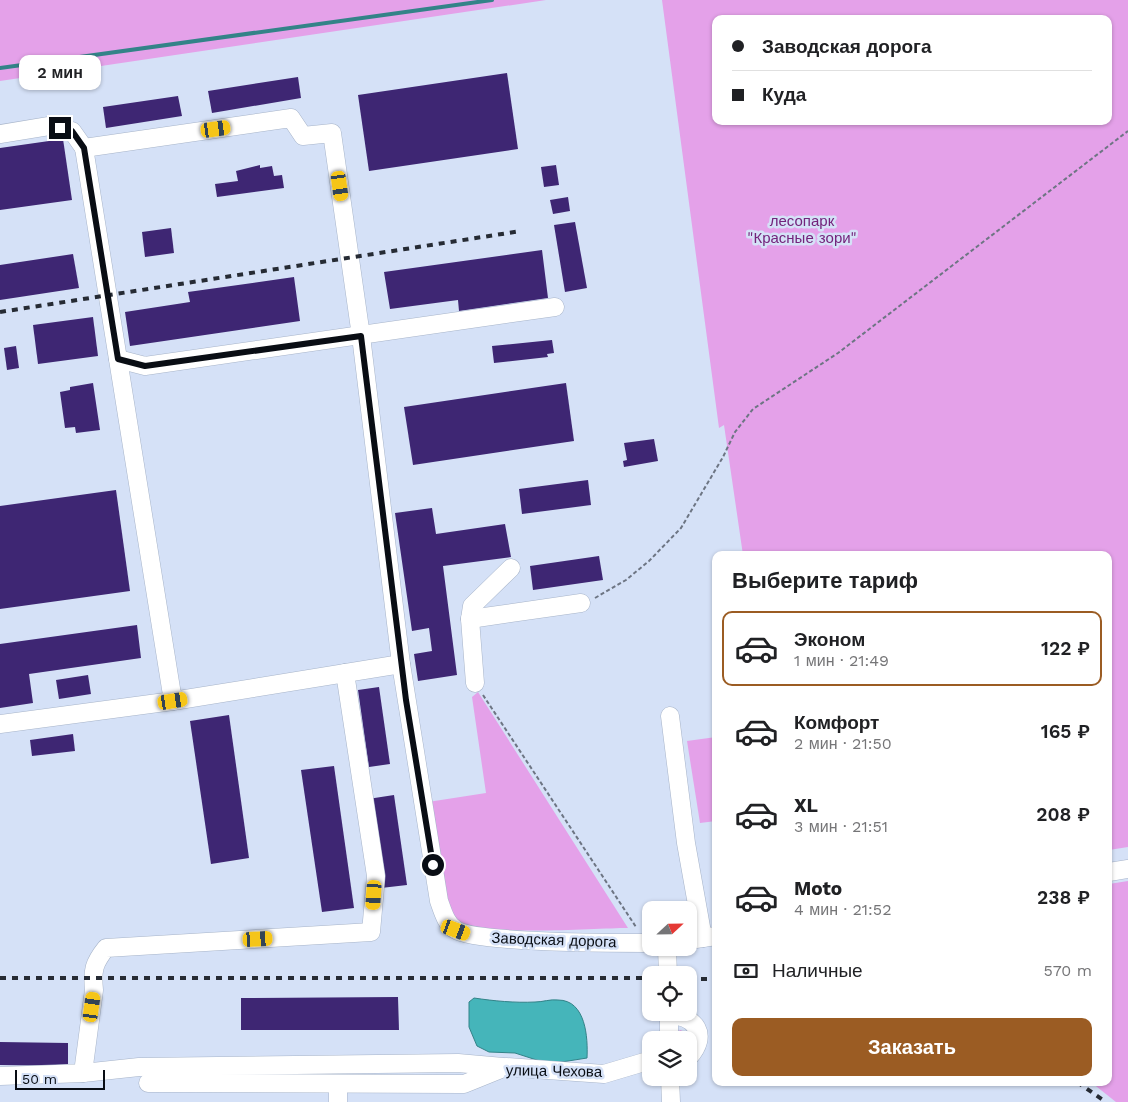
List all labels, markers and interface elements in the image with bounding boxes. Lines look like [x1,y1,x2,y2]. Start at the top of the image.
text: Заводская дорога [762,35,932,58]
callout: 2 мин [19,56,101,90]
text: 2 мин [37,63,83,82]
text: Куда [762,83,806,106]
route end [49,117,71,139]
car [200,119,231,139]
car [330,170,349,202]
park label: лесопарк "Красные зори" [747,212,857,247]
text: Выберите тариф [732,568,918,593]
icon: car [734,626,779,671]
text: Эконом [794,628,865,651]
text: 122 ₽ [1041,637,1090,660]
text: 1 мин · 21:49 [794,651,889,670]
car [157,691,188,711]
icon: car [734,709,779,754]
text: Комфорт [794,711,879,734]
text: 165 ₽ [1041,720,1090,743]
text: 2 мин · 21:50 [794,734,892,753]
icon: car [734,792,779,837]
text: XL [794,794,818,817]
text: 208 ₽ [1036,803,1090,826]
text: 3 мин · 21:51 [794,817,888,836]
route start [422,854,444,876]
icon: car [734,875,779,920]
text: Moto [794,877,842,900]
car [365,880,382,910]
text: 238 ₽ [1037,886,1090,909]
text: 4 мин · 21:52 [794,900,891,919]
north arrow [642,901,698,956]
map controls [642,901,697,1086]
car [439,918,472,942]
street label: Заводская дорога [491,929,618,951]
car [242,931,273,947]
icon: cash [732,957,760,985]
text: Наличные [772,959,863,982]
text: 570 m [1043,961,1092,980]
button: locate [642,966,697,1021]
car [82,991,101,1023]
button: Заказать [732,1018,1092,1076]
button: layers [642,1031,697,1086]
street label: улица Чехова [506,1061,603,1081]
scale bar [15,1067,105,1090]
text: 50 m [22,1071,57,1087]

